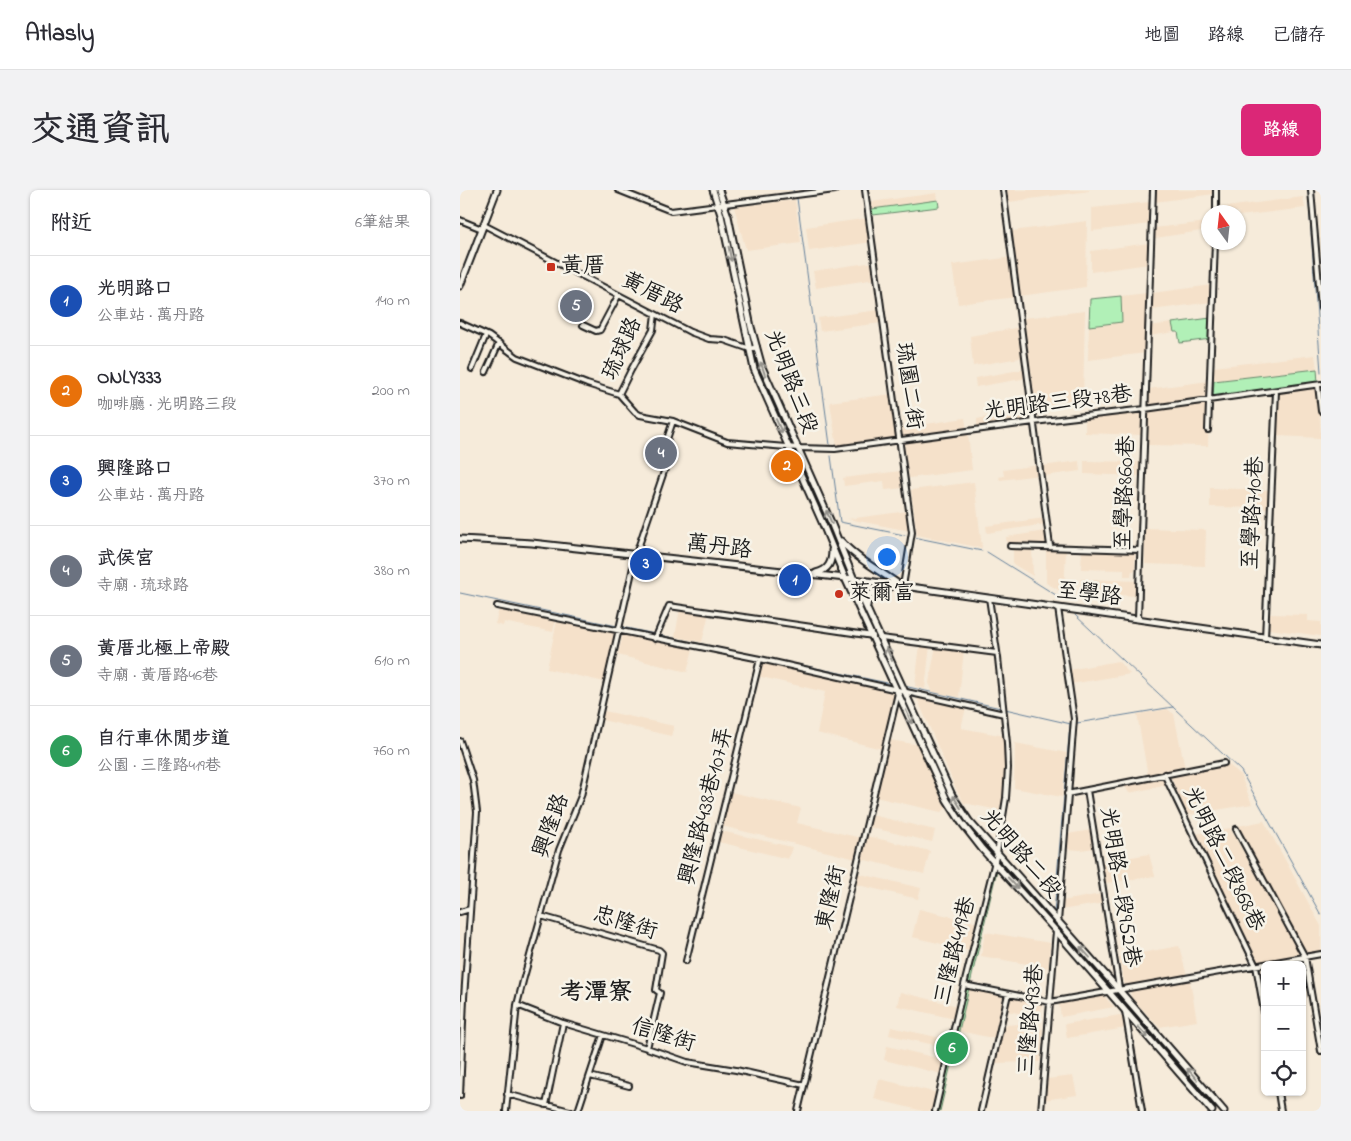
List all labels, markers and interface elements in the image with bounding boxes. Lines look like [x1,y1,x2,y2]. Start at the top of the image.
text: Atlasly [25,17,94,52]
text: 地圖 [1144,23,1180,49]
text: 路線 [1208,23,1244,49]
text: 已儲存 [1272,23,1326,49]
button: 路線 [1241,104,1321,156]
text: 交通資訊 [30,106,170,157]
north arrow [1201,205,1246,250]
text: 附近 [50,209,92,239]
text: 6筆結果 [355,211,410,235]
one-way arrow [725,246,735,262]
place label: 黃厝 [561,251,605,283]
marker: 黃厝 [545,261,557,273]
street label: 黃厝路 [615,265,689,323]
text: 光明路口 [97,276,173,303]
pin: 5 [560,287,592,325]
text: 1 [63,289,69,313]
text: 140 m [375,289,410,313]
text: 公車站 · 萬丹路 [97,304,204,328]
street label: 琉球路 [595,312,651,386]
street label: 光明路三段 [755,325,825,439]
street label: 琉園二街 [886,340,930,432]
one-way arrow [758,361,767,377]
text: ONLY333 [97,365,162,392]
text: 2 [62,379,70,403]
text: 200 m [372,379,410,403]
street label: 光明路三段78巷 [982,379,1134,429]
text: 咖啡廳 · 光明路三段 [97,393,236,417]
one-way arrow [775,418,784,433]
pin: 4 [645,434,677,472]
street label: 至學路860巷 [1108,435,1144,551]
pin: 2 [771,447,803,485]
street label: 至學路710巷 [1235,455,1273,571]
text: 興隆路口 [97,456,173,483]
text: 3 [63,469,69,493]
text: 370 m [373,469,410,493]
text: 公車站 · 萬丹路 [97,484,204,508]
one-way arrow [823,510,833,525]
street label: 萬丹路 [684,528,754,568]
your location [874,544,900,570]
pin: 3 [630,545,662,583]
text: 武侯宮 [97,546,154,573]
text: 4 [63,559,69,583]
text: 380 m [374,559,410,583]
pin: 1 [779,561,811,599]
text: 寺廟 · 琉球路 [97,574,188,598]
street label: 至學路 [1054,575,1124,615]
place label: 萊爾富 [849,578,915,610]
marker: 萊爾富 [833,588,845,600]
text: 黃厝北極上帝殿 [97,636,230,663]
one-way arrow [883,647,893,662]
text: 5 [61,649,71,673]
text: 610 m [375,649,410,673]
text: 寺廟 · 黃厝路46巷 [97,664,218,688]
one-way arrow [905,709,915,724]
street label: 興隆路438巷107弄 [672,724,742,888]
text: 自行車休閒步道 [97,726,230,753]
text: 6 [62,739,70,763]
text: 760 m [373,739,410,763]
text: 公園 · 三隆路419巷 [97,754,221,778]
street label: 光明路二段868巷 [1174,781,1272,937]
street label: 興隆路 [526,790,578,862]
one-way arrow [951,795,961,809]
street label: 光明路二段 [972,802,1068,906]
street label: 光明路二段952巷 [1091,804,1147,970]
street label: 東隆街 [809,862,855,934]
one-way arrow [1007,877,1019,890]
street label: 三隆路419巷 [927,893,985,1009]
street label: 忠隆街 [589,899,661,949]
one-way arrow [1079,945,1091,958]
map controls [1261,961,1306,1096]
button: + [1261,961,1306,1006]
street label: 三隆路493巷 [1011,962,1053,1078]
district label: 考潭寮 [560,976,632,1011]
button: − [1261,1006,1306,1051]
street label: 信隆街 [627,1011,699,1061]
one-way arrow [1138,1025,1149,1038]
pin: 6 [936,1029,968,1067]
button: locate [1261,1051,1306,1096]
one-way arrow [1186,1068,1198,1081]

